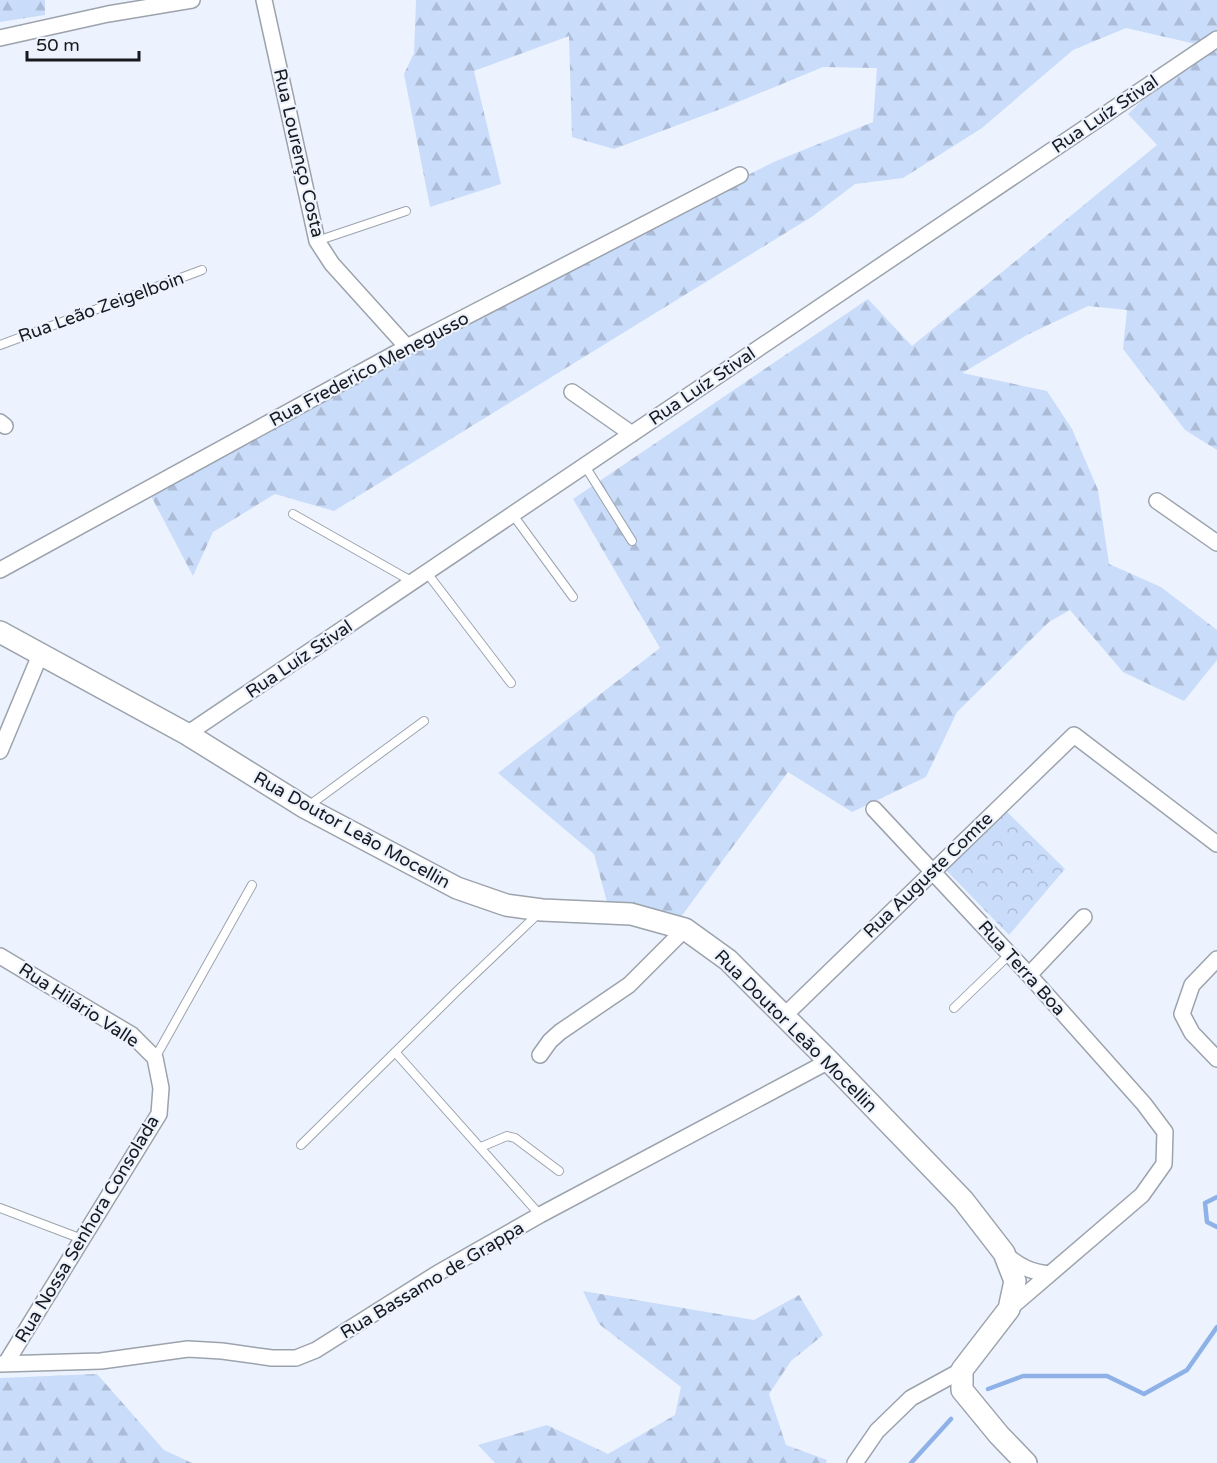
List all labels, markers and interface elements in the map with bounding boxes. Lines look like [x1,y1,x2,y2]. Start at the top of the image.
scale bar [27,24,140,62]
text: 50 m [36,34,80,56]
street label: Rua Lourenço Costa [269,66,329,240]
street label: Rua Luíz Stival [1047,70,1163,158]
street label: Rua Leão Zeigelboin [15,267,187,347]
street label: Rua Frederico Menegusso [265,307,473,431]
street label: Rua Luíz Stival [644,342,760,430]
street label: Rua Luíz Stival [241,615,357,703]
street label: Rua Doutor Leão Mocellin [250,767,454,893]
street label: Rua Auguste Comte [859,807,997,943]
street label: Rua Terra Boa [973,916,1071,1020]
street label: Rua Doutor Leão Mocellin [710,945,882,1117]
street label: Rua Hilário Valle [15,958,143,1052]
street label: Rua Nossa Senhora Consolada [10,1111,164,1347]
street label: Rua Bassamo de Grappa [336,1216,528,1344]

